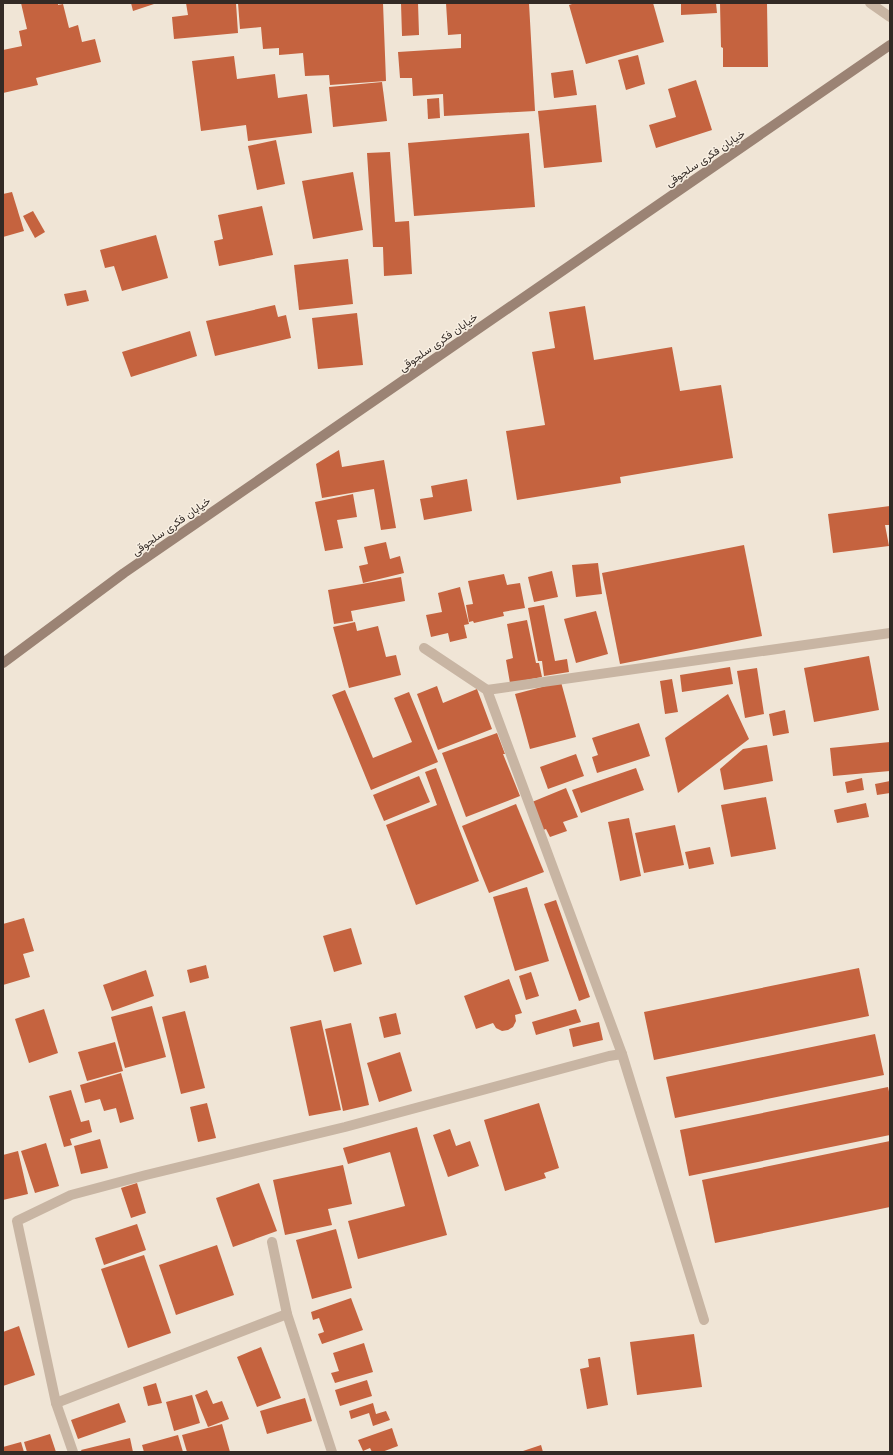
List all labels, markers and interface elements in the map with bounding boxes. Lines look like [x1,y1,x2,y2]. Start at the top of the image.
street label: خیابان فکری سلجوقی [663,126,747,190]
street label: خیابان فکری سلجوقی [396,310,480,374]
street label: خیابان فکری سلجوقی [129,494,213,558]

